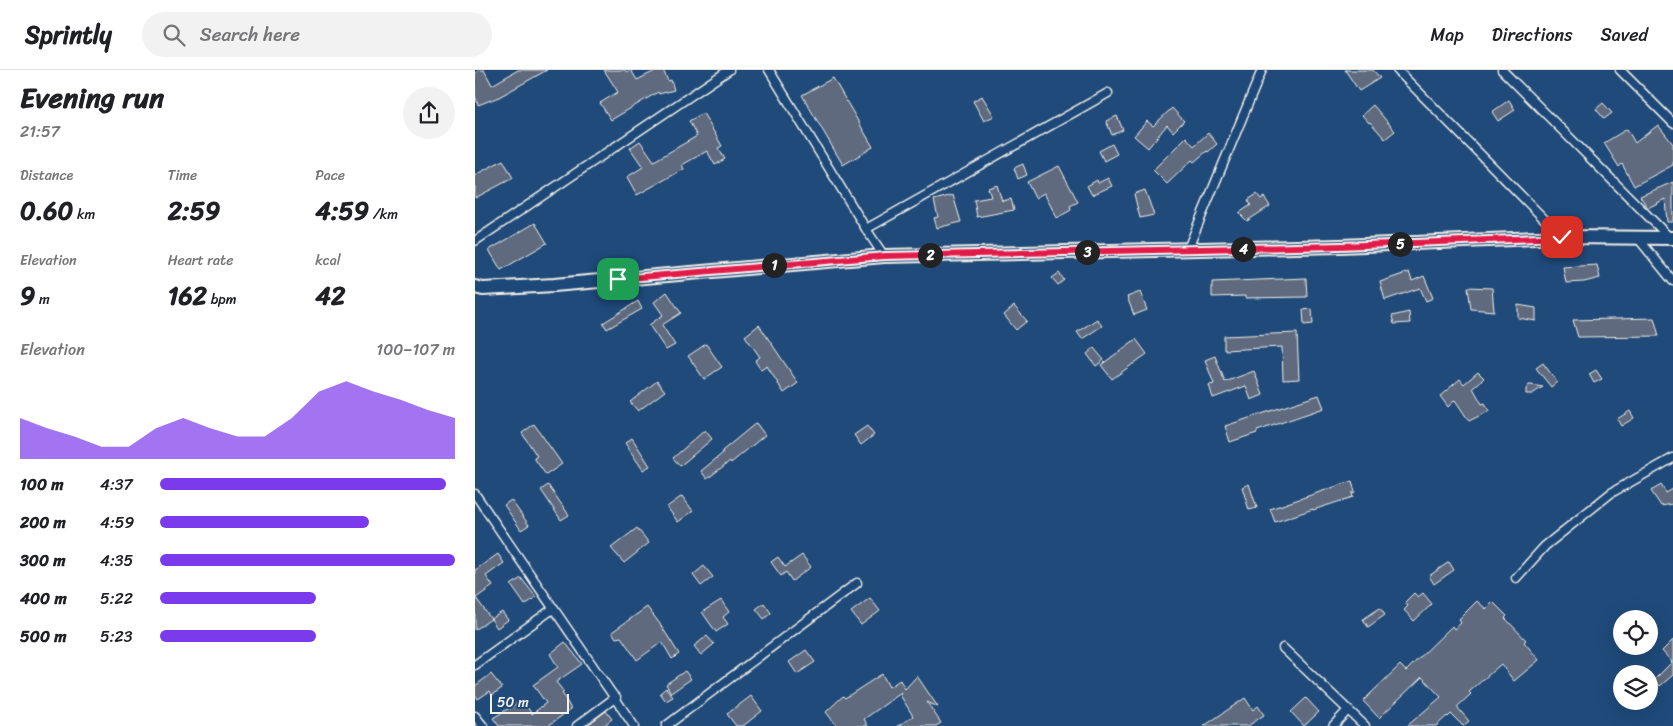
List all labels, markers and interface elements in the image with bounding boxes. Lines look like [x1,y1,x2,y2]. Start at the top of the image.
search box [142,12,492,57]
text: Sprintly [25,14,112,56]
text: Search here [200,18,300,51]
text: Map [1431,19,1464,51]
text: Directions [1492,19,1573,51]
text: Saved [1601,19,1648,51]
icon: search [160,21,188,49]
text: Evening run [20,73,164,122]
button: share [403,87,455,139]
text: 21:57 [20,117,60,146]
text: Distance [20,163,73,188]
text: Time [168,163,197,188]
text: Pace [315,163,345,188]
text: 0.60 [20,188,73,233]
text: 2:59 [168,188,220,233]
text: 4:59 [315,188,369,233]
text: km [73,202,95,227]
text: /km [369,202,398,227]
pin [1541,216,1583,258]
icon: check [1548,223,1576,251]
pin: 5 [1387,232,1413,256]
text: 5 [1396,232,1405,257]
pin: 4 [1231,236,1255,262]
text: 4 [1239,237,1248,262]
pin: 3 [1075,240,1099,264]
text: 3 [1084,240,1091,265]
pin: 2 [917,242,943,268]
text: 2 [926,243,935,268]
text: Elevation [20,248,77,273]
text: Heart rate [168,248,233,273]
text: kcal [315,248,341,273]
pin: 1 [761,252,787,278]
text: 1 [771,253,778,278]
pin [597,258,639,300]
icon: arrive [604,265,632,293]
text: 9 [20,273,35,318]
text: 162 [168,273,207,318]
text: 42 [315,273,345,318]
text: m [35,287,50,312]
text: bpm [207,287,237,312]
text: Elevation [20,335,85,364]
text: 100–107 m [376,335,455,364]
text: 100 m [20,470,64,499]
text: 4:37 [100,470,133,499]
text: 200 m [20,508,66,537]
text: 4:59 [100,508,134,537]
text: 300 m [20,546,65,575]
text: 4:35 [100,546,133,575]
text: 400 m [20,584,67,613]
text: 5:22 [100,584,133,613]
map controls [1613,610,1658,710]
button: locate [1613,610,1658,655]
text: 500 m [20,622,66,651]
text: 5:23 [100,622,133,651]
button: layers [1613,665,1658,710]
text: 50 m [497,690,529,715]
scale bar [490,691,569,714]

